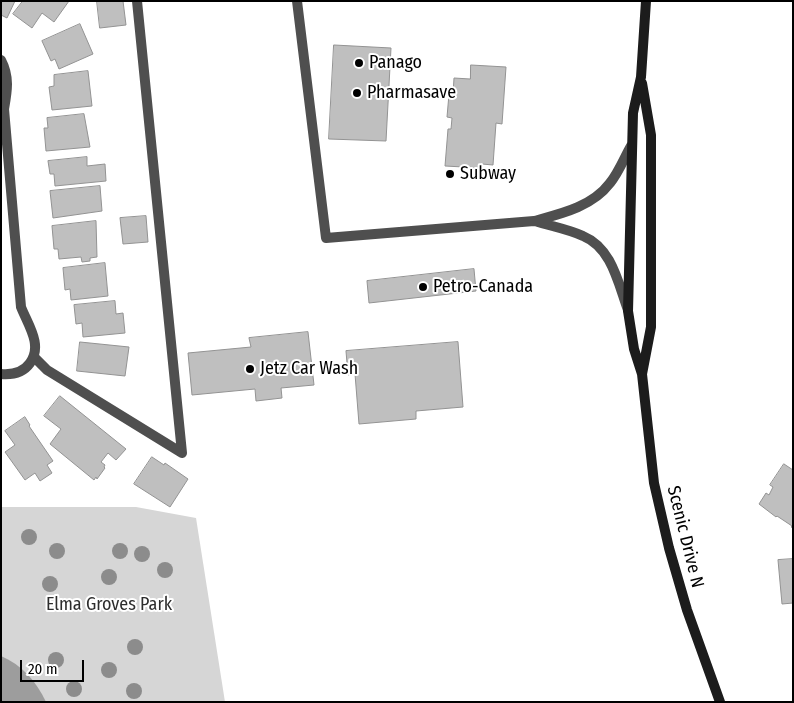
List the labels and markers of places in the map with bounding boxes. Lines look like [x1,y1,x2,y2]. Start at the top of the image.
place label: Panago [369,52,422,74]
marker: Panago [353,57,365,69]
place label: Pharmasave [367,82,456,104]
marker: Pharmasave [351,87,363,99]
place label: Subway [460,163,516,185]
marker: Subway [444,168,456,180]
place label: Petro-Canada [433,276,533,298]
marker: Petro-Canada [417,281,429,293]
place label: Jetz Car Wash [260,358,358,380]
marker: Jetz Car Wash [244,363,256,375]

